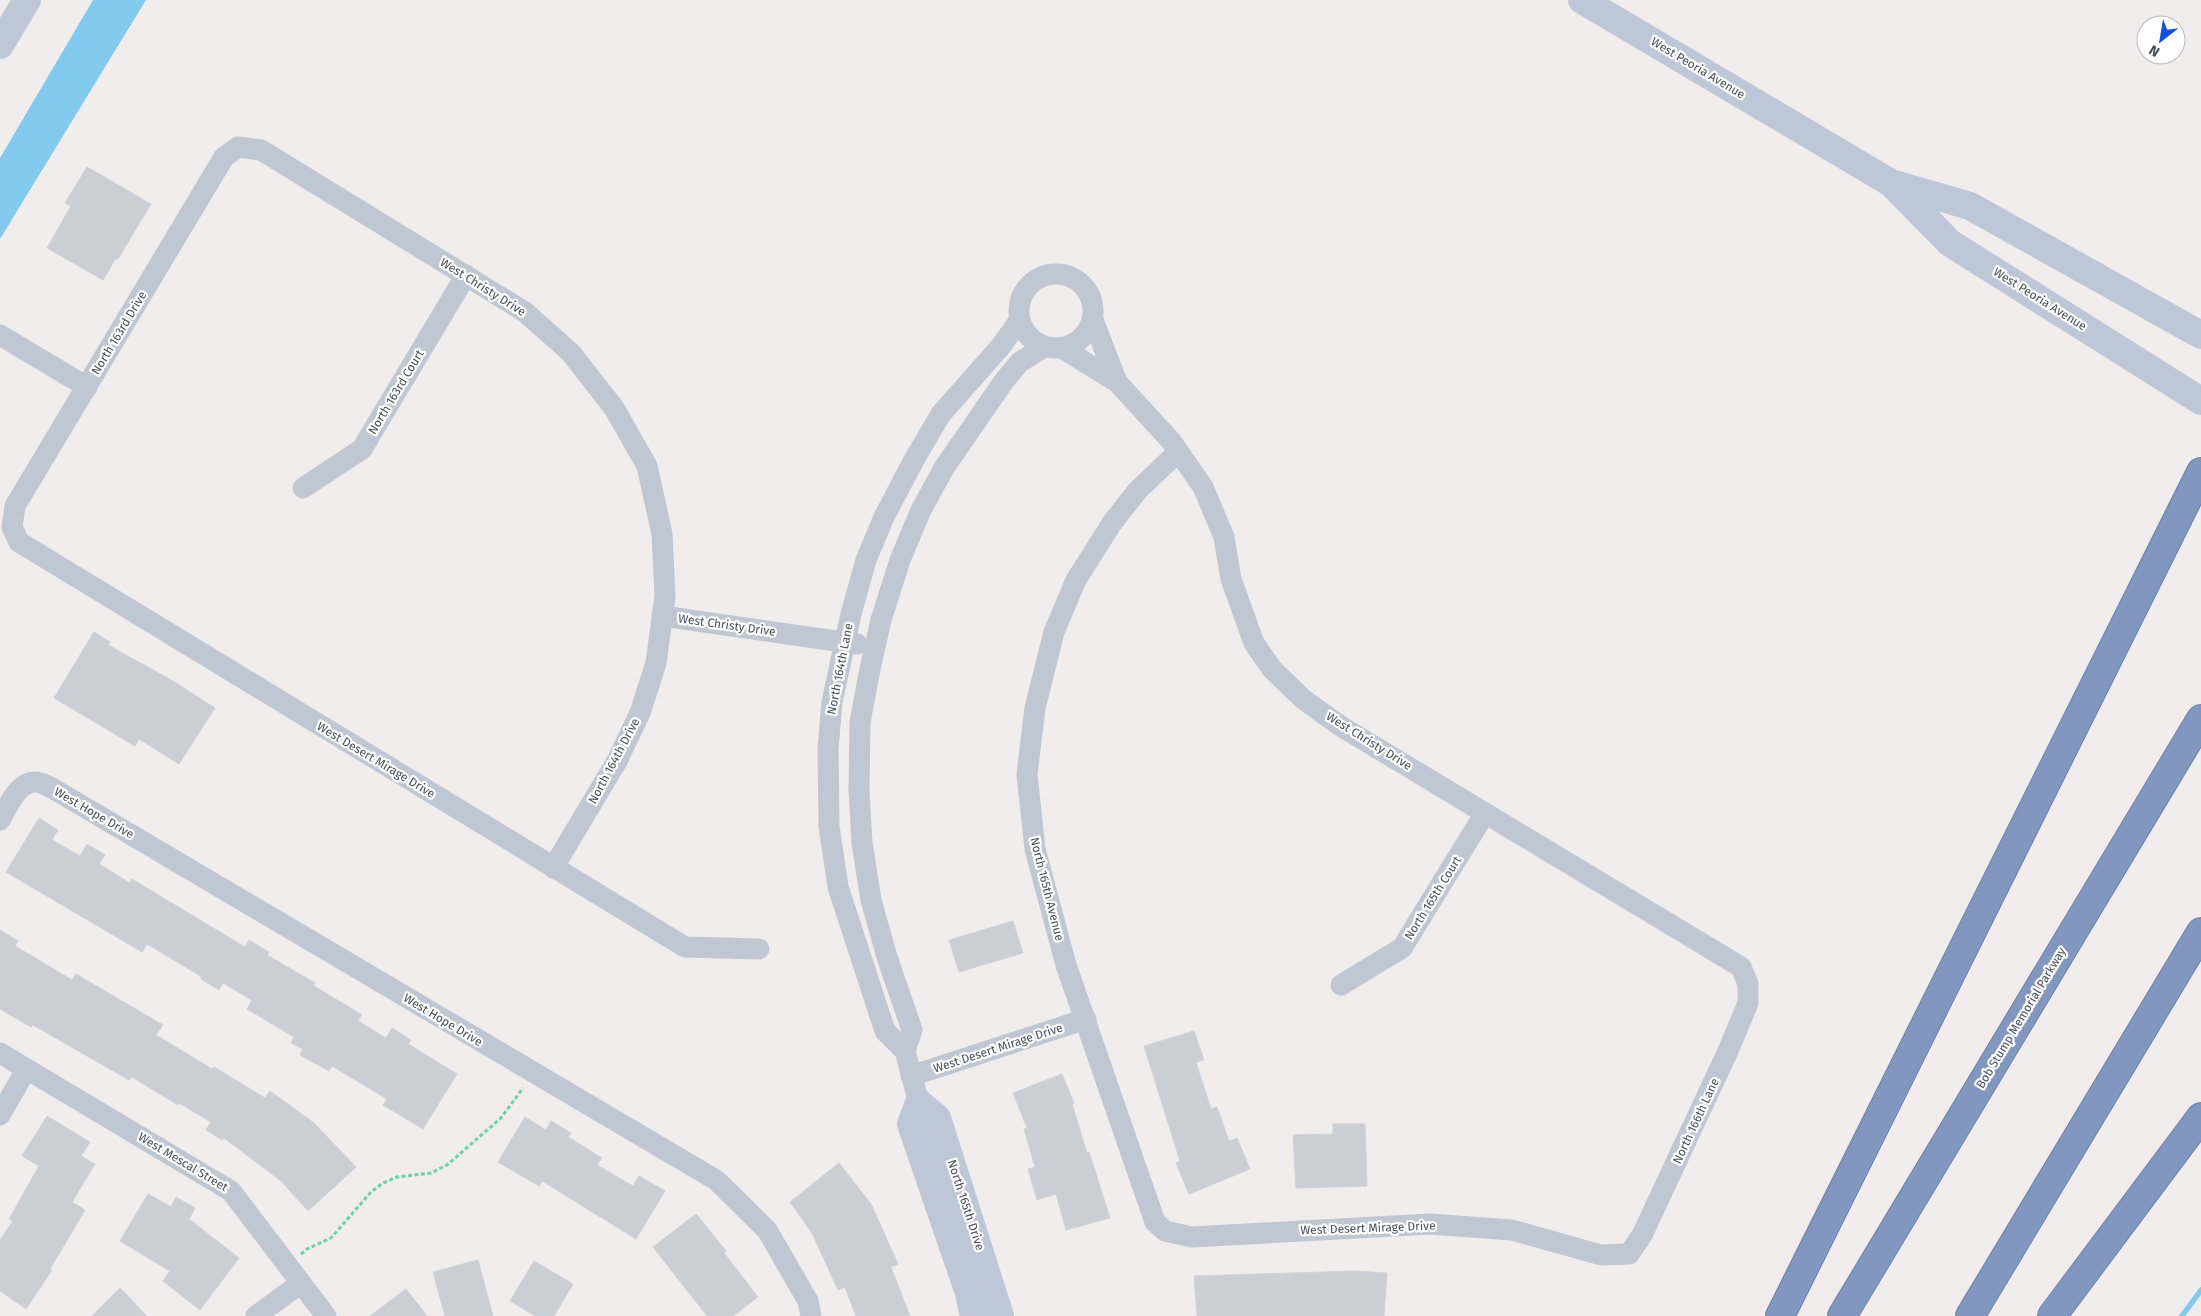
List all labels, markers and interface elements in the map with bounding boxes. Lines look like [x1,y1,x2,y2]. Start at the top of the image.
north arrow [2136,15,2186,65]
street label: West Peoria Avenue [1648,34,1748,102]
text: N [2146,41,2163,60]
street label: West Christy Drive [438,255,528,319]
street label: West Peoria Avenue [1991,265,2089,333]
street label: North 163rd Drive [89,289,149,377]
street label: North 163rd Court [365,347,427,437]
street label: West Christy Drive [677,611,777,639]
street label: North 164th Lane [824,622,856,716]
street label: West Christy Drive [1324,709,1414,773]
street label: North 164th Drive [586,716,642,806]
street label: West Desert Mirage Drive [314,719,438,801]
street label: West Hope Drive [52,785,136,841]
street label: North 165th Avenue [1027,836,1067,942]
street label: North 165th Court [1402,853,1465,942]
street label: Bob Stump Memorial Parkway [1973,945,2069,1091]
street label: West Hope Drive [401,991,485,1049]
street label: West Desert Mirage Drive [932,1020,1064,1076]
street label: North 166th Lane [1670,1076,1722,1166]
street label: West Mescal Street [136,1130,231,1195]
street label: North 165th Drive [945,1158,987,1252]
street label: West Desert Mirage Drive [1300,1219,1436,1237]

